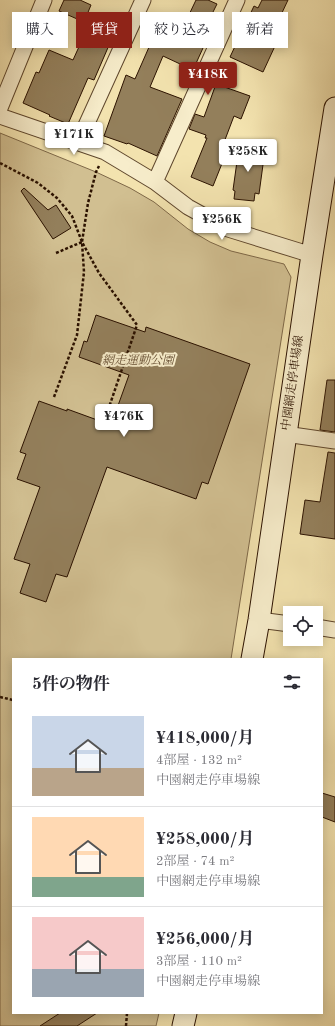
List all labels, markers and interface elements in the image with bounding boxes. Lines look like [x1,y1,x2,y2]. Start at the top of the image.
chip: 購入 [12,12,68,48]
chip: 賃貸 [76,12,132,48]
chip: 絞り込み [140,12,224,48]
chip: 新着 [232,12,288,48]
pin: ¥418K [180,62,236,96]
text: ¥418K [188,68,228,81]
pin: ¥171K [46,122,102,156]
text: ¥171K [54,128,94,141]
pin: ¥258K [220,139,276,173]
text: ¥258K [228,145,268,158]
pin: ¥256K [194,207,250,241]
text: ¥256K [202,213,242,226]
street label: 中園網走停車場線 [278,334,306,431]
park label: 網走運動公園 [102,353,176,367]
pin: ¥476K [96,404,152,438]
text: ¥476K [104,410,144,423]
map controls [283,606,323,646]
button: locate [283,606,323,646]
icon: filters [281,671,303,693]
text: 5件の物件 [32,676,110,693]
text: ¥418,000/月 [156,730,254,747]
icon: home [64,732,112,780]
text: 4部屋 · 132 m² [156,754,242,767]
text: 中園網走停車場線 [156,774,260,787]
text: ¥258,000/月 [156,831,254,848]
icon: home [64,833,112,881]
text: 2部屋 · 74 m² [156,855,234,868]
text: 中園網走停車場線 [156,875,260,888]
text: ¥256,000/月 [156,931,254,948]
icon: home [64,933,112,981]
text: 3部屋 · 110 m² [156,955,242,968]
text: 中園網走停車場線 [156,975,260,988]

